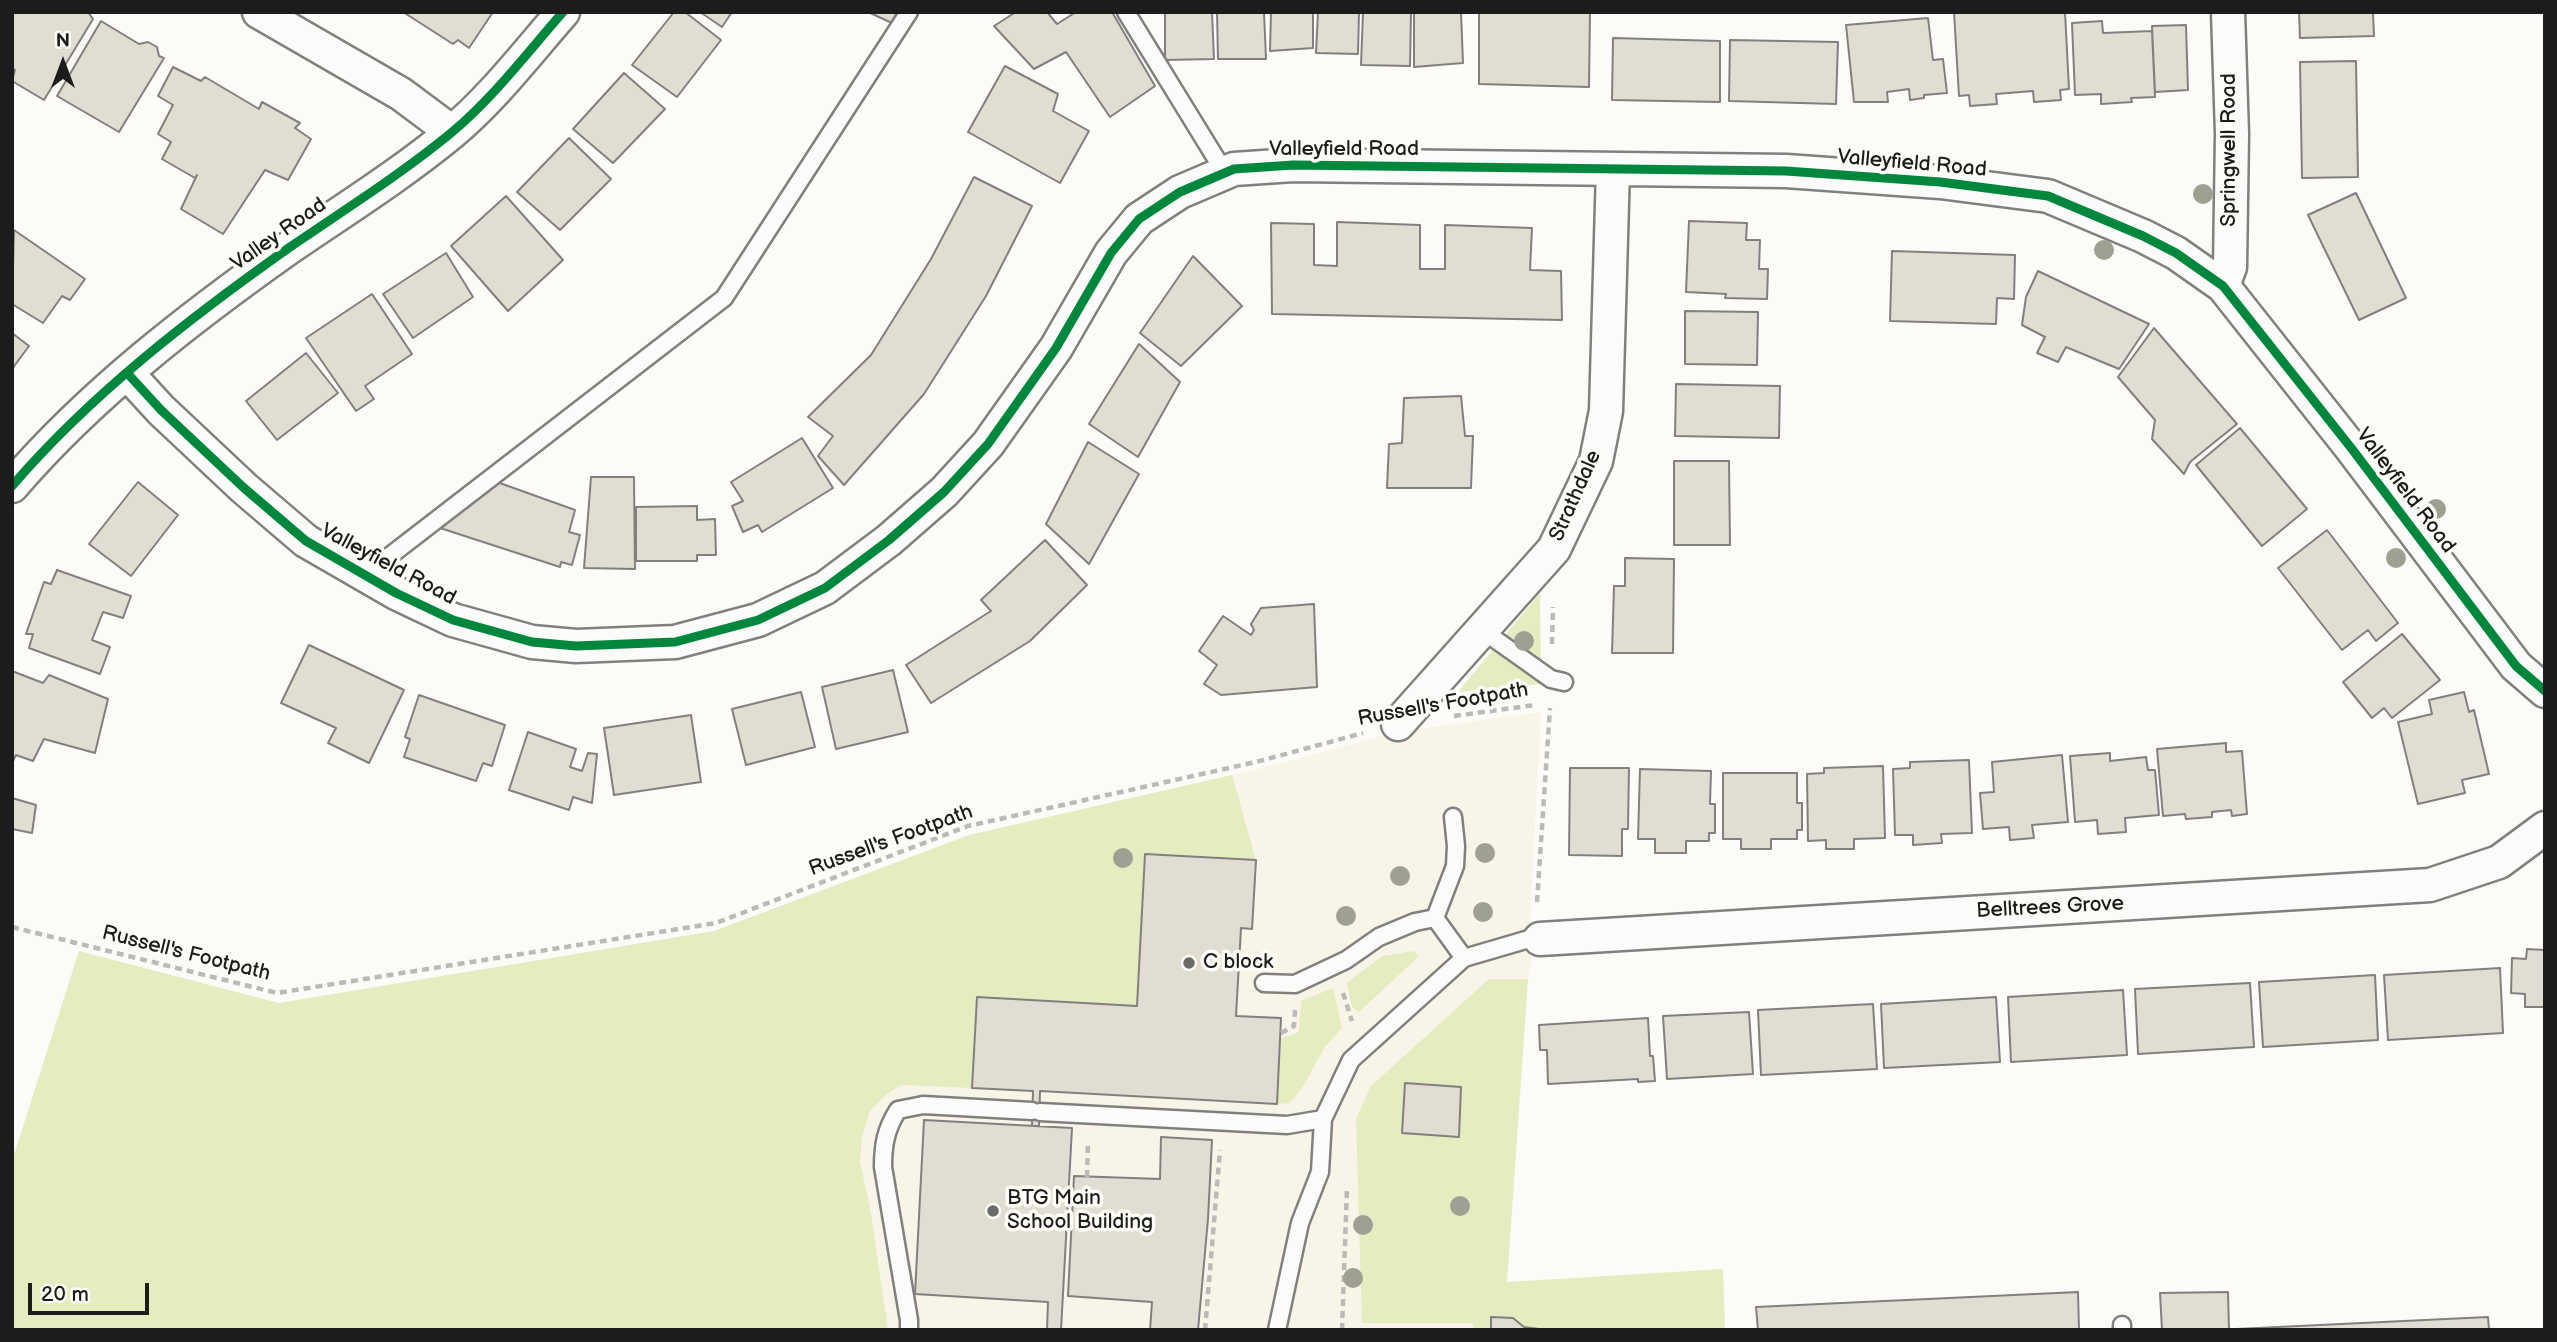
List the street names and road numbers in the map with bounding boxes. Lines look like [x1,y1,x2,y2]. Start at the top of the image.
street label: Springwell Road [2217,73,2243,227]
street label: Valleyfield Road [1269,137,1419,163]
street label: Valleyfield Road [1836,145,1988,183]
street label: Valley Road [226,193,332,277]
street label: Valleyfield Road [2350,424,2460,558]
street label: Strathdale [1545,446,1607,546]
street label: Valleyfield Road [316,519,460,611]
street label: Russell's Footpath [1356,678,1530,732]
street label: Russell's Footpath [806,800,976,882]
street label: Belltrees Grove [1976,892,2124,924]
street label: Russell's Footpath [99,921,273,987]

